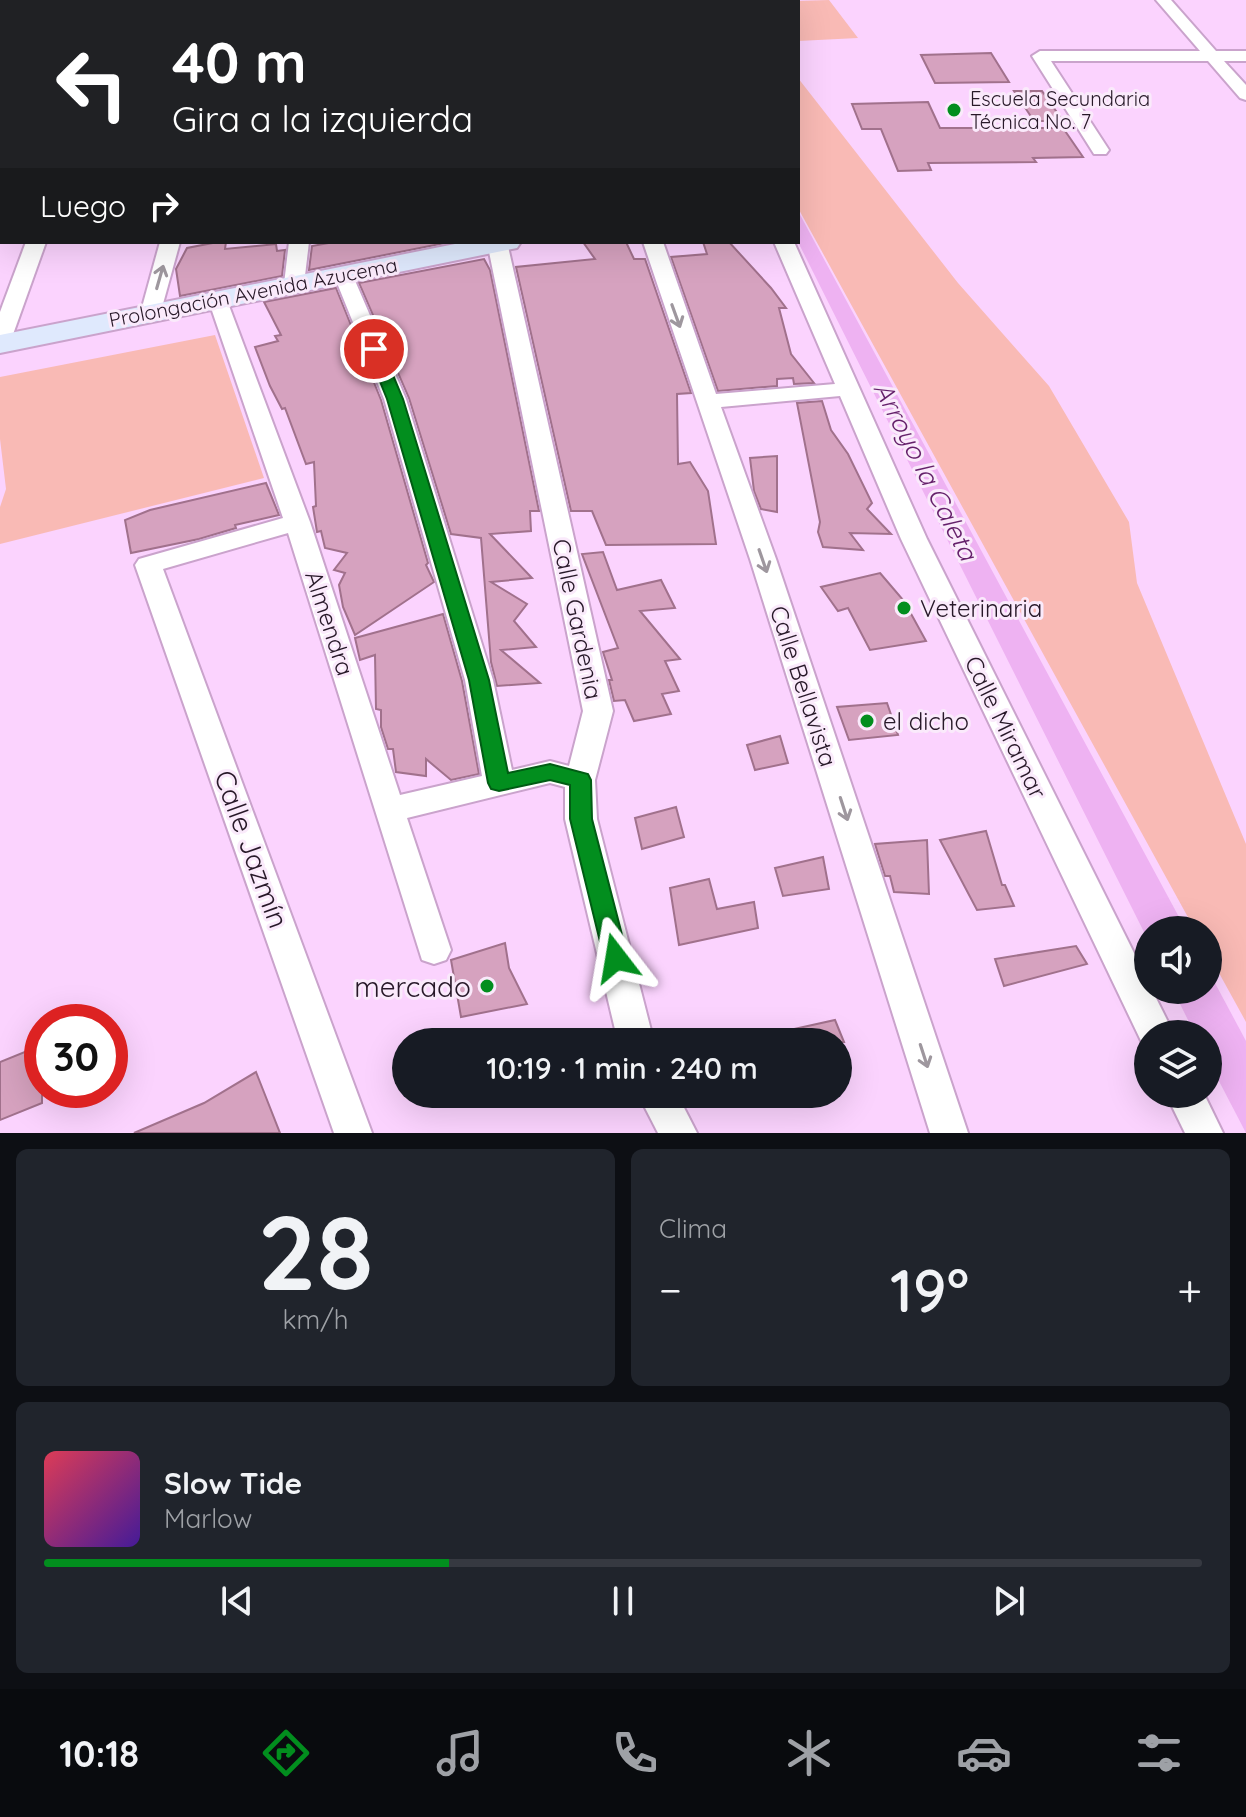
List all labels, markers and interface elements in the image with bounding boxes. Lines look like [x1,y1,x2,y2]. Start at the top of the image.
text: 40 m [172,27,307,97]
icon: left [40,32,144,136]
place label: Escuela Secundaria Técnica No. 7 [970,86,1150,134]
text: Gira a la izquierda [172,96,473,141]
marker: Escuela Secundaria Técnica No. 7 [945,101,963,119]
icon: right [142,184,186,228]
text: Luego [40,187,126,225]
street label: Prolongación Avenida Azucema [107,252,399,332]
one-way arrow [154,264,169,290]
one-way arrow [670,304,685,329]
pin [340,315,408,383]
icon: arrive [352,327,396,371]
water label: Arroyo la Caleta [867,376,986,567]
street label: Calle Gardenia [546,536,610,702]
one-way arrow [757,549,772,574]
street label: Almendra [299,567,361,679]
place label: Veterinaria [920,593,1042,623]
marker: Veterinaria [895,599,913,617]
street label: Calle Bellavista [764,602,844,770]
street label: Calle Miramar [958,651,1054,803]
place label: el dicho [883,706,969,736]
marker: el dicho [858,712,876,730]
street label: Calle Jazmín [207,765,297,933]
one-way arrow [837,796,852,821]
position arrow [574,916,658,1000]
map controls [1134,916,1222,1108]
button: sound [1134,916,1222,1004]
place label: mercado [354,969,471,1004]
marker: mercado [478,977,496,995]
speed limit sign: 30 [24,1004,128,1108]
button: layers [1134,1020,1222,1108]
one-way arrow [917,1043,932,1068]
text: 10:19 · 1 min · 240 m [486,1049,758,1087]
text: 28 [257,1186,374,1316]
text: Clima [659,1212,727,1245]
text: 19° [890,1252,969,1327]
text: − [659,1262,682,1317]
text: + [1177,1262,1202,1317]
text: km/h [283,1303,348,1336]
text: Slow Tide [164,1464,302,1502]
text: Marlow [164,1502,252,1535]
icon: previous [215,1579,259,1623]
icon: pause [601,1579,645,1623]
icon: next [987,1579,1031,1623]
icon: directions [258,1725,314,1781]
icon: music [432,1725,488,1781]
icon: phone [607,1725,663,1781]
icon: climate [781,1725,837,1781]
icon: car [956,1725,1012,1781]
icon: filters [1131,1725,1187,1781]
text: 10:18 [59,1731,139,1776]

